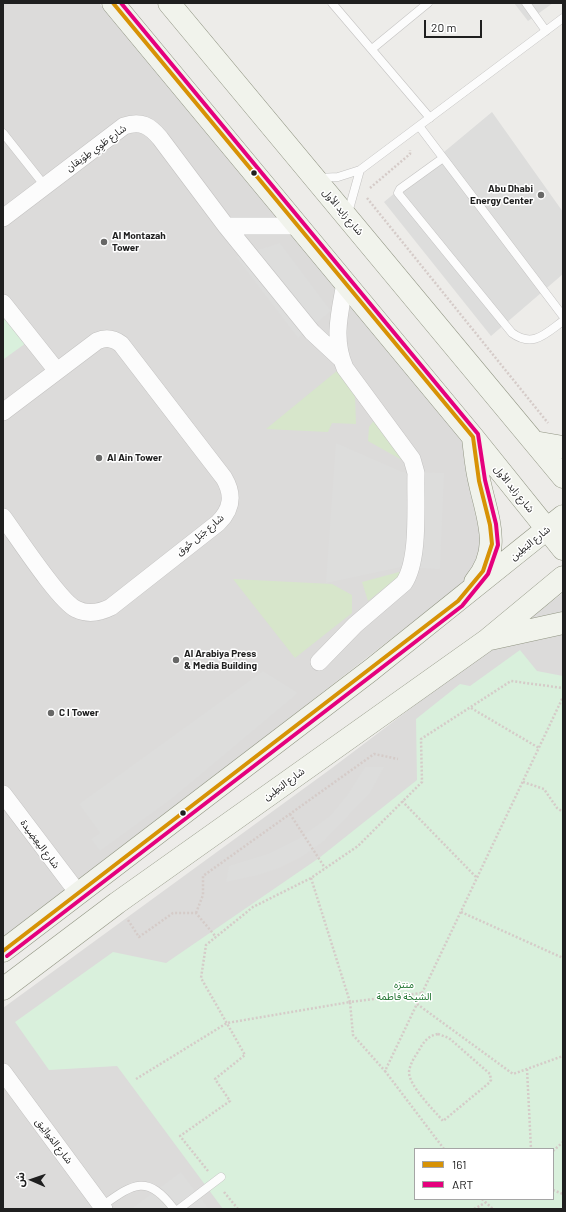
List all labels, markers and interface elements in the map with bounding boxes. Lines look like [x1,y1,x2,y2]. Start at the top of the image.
scale bar [426,12,484,38]
text: 20 m [431,20,457,34]
street label: شارع طَوِي طِوَيقان [63,122,129,174]
unlabelled marker [249,168,259,178]
place label: Abu Dhabi Energy Center [470,183,533,206]
street label: شارع زايد الأول [320,186,366,238]
marker: Abu Dhabi Energy Center [536,190,546,200]
place label: Al Montazah Tower [112,230,166,254]
marker: Al Montazah Tower [99,237,109,247]
place label: Al Ain Tower [107,452,162,464]
marker: Al Ain Tower [94,453,104,463]
street label: شارع زايد الأول [491,463,537,515]
street label: شارع جَبَل حُوق [174,512,226,558]
street label: شارع البَطِين [508,523,552,563]
place label: Al Arabiya Press & Media Building [184,648,257,672]
marker: Al Arabiya Press & Media Building [171,655,181,665]
place label: C I Tower [59,707,99,719]
marker: C I Tower [46,708,56,718]
street label: شارع البَطِين [261,765,307,803]
unlabelled marker [178,808,188,818]
street label: شارع اليعِضِيدة [18,817,62,871]
park label: منتزه الشيخة فاطمة [376,979,432,1002]
street label: شارع المَواثِيق [33,1116,75,1166]
legend [414,1148,554,1200]
text: 161 [452,1157,466,1171]
north arrow [12,1160,52,1200]
text: ش [13,1172,26,1187]
text: ART [452,1177,473,1191]

